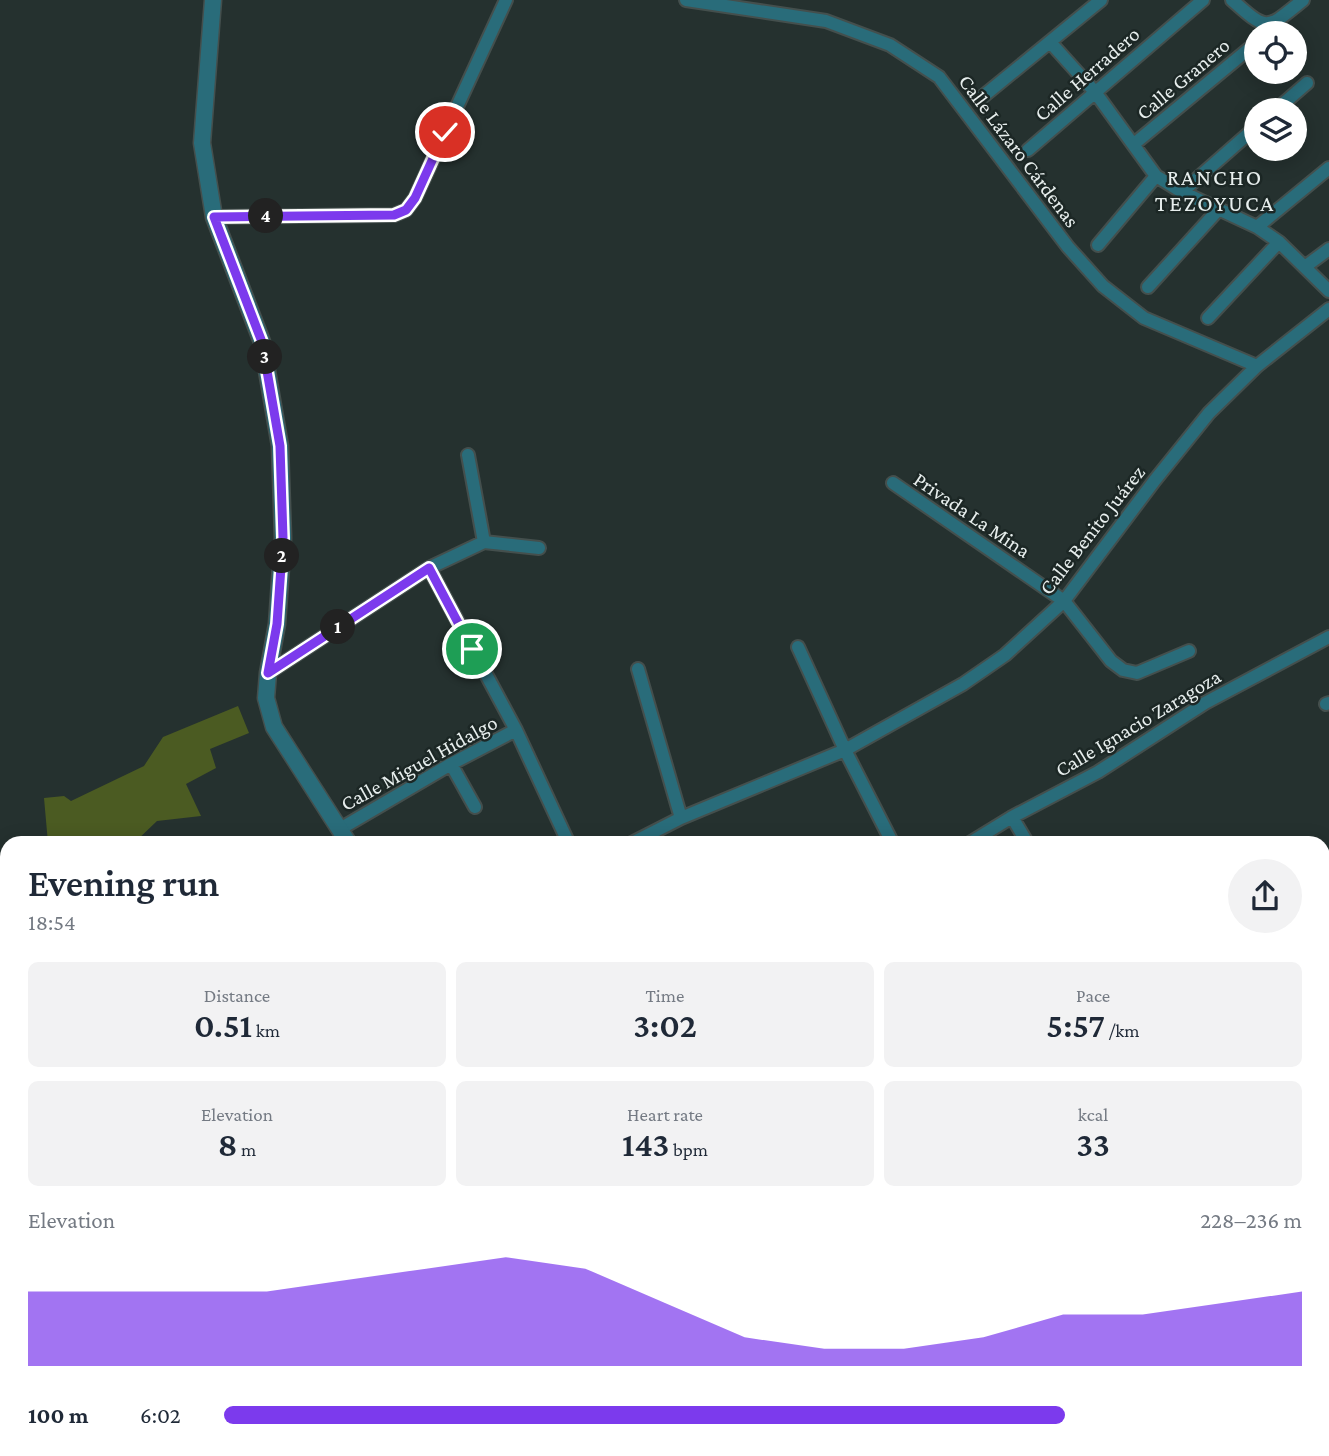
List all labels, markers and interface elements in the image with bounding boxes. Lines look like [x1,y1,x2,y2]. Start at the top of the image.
map controls [1244,21,1307,161]
button: locate [1244,21,1307,84]
street label: Calle Herradero [1030,22,1144,126]
street label: Calle Granero [1132,33,1234,125]
street label: Calle Lázaro Cárdenas [954,70,1084,232]
button: layers [1244,98,1307,161]
pin [415,102,475,162]
icon: check [426,113,464,151]
district label: RANCHO TEZOYUCA [1155,164,1275,216]
pin: 4 [248,198,284,234]
text: 4 [260,205,271,226]
pin: 3 [247,340,282,374]
text: 3 [260,346,269,367]
street label: Calle Benito Juárez [1034,461,1150,599]
street label: Privada La Mina [909,467,1035,563]
pin: 2 [264,538,300,574]
text: 2 [277,545,286,566]
pin: 1 [320,610,356,644]
text: 1 [334,616,341,637]
pin [442,619,502,679]
icon: arrive [453,630,491,668]
street label: Calle Ignacio Zaragoza [1051,664,1225,782]
street label: Calle Miguel Hidalgo [337,710,501,816]
button: share [1228,859,1302,933]
text: Evening run [28,862,219,904]
text: 18:54 [28,909,76,935]
text: Distance [204,985,270,1006]
text: Time [646,985,684,1006]
text: Pace [1076,985,1110,1006]
text: 0.51 [194,1006,252,1045]
text: 3:02 [633,1006,697,1045]
text: 5:57 [1046,1006,1105,1045]
text: km [252,1020,280,1041]
text: /km [1105,1020,1140,1041]
text: Elevation [201,1104,273,1125]
text: Heart rate [627,1104,703,1125]
text: kcal [1078,1104,1108,1125]
text: 8 [218,1125,237,1164]
text: 143 [622,1125,669,1164]
text: 33 [1076,1125,1110,1164]
text: m [237,1139,256,1160]
text: bpm [669,1139,708,1160]
text: Elevation [28,1207,115,1233]
text: 228–236 m [1200,1207,1302,1233]
text: 100 m [28,1402,88,1428]
text: 6:02 [140,1402,181,1428]

